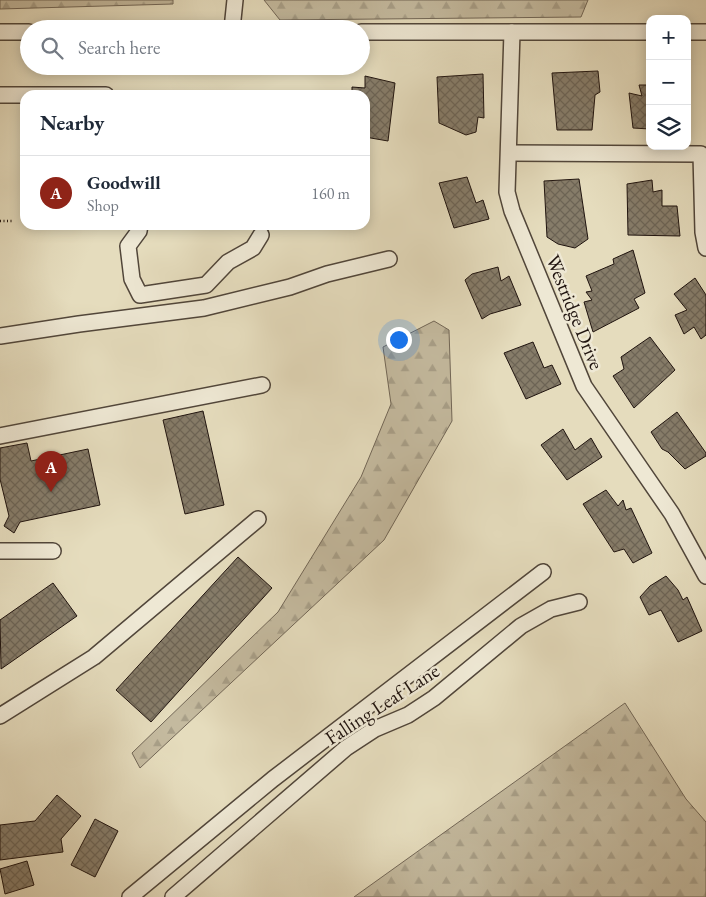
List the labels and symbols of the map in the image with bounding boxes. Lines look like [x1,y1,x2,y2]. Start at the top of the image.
street label: Westridge Drive [540,251,610,374]
your location [386,327,412,353]
pin: A [35,451,67,492]
street label: Falling Leaf Lane [320,657,444,751]

